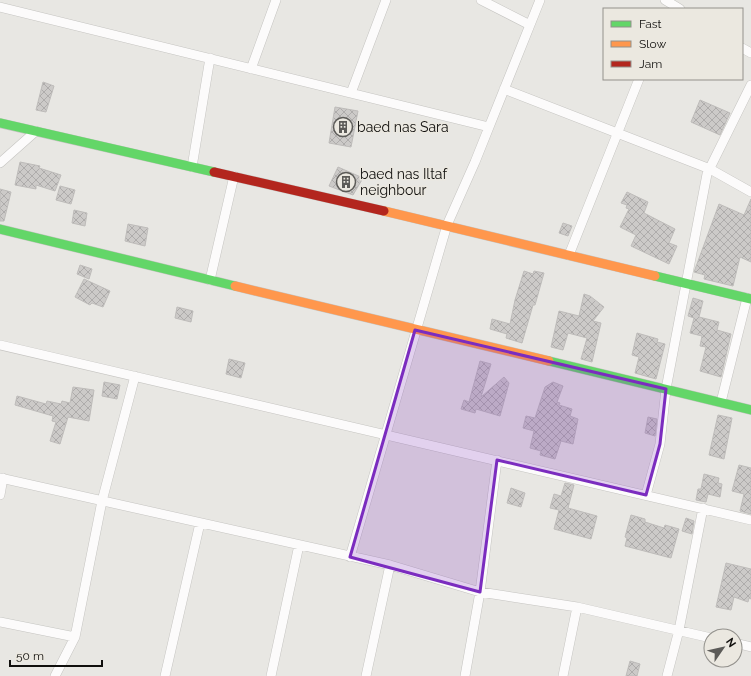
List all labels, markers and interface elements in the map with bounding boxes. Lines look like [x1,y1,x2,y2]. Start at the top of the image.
legend [603,8,743,80]
text: Fast [639,17,662,31]
text: Slow [639,37,666,51]
text: Jam [639,57,662,71]
building icon: baed nas Sara [332,116,354,138]
place label: baed nas Sara [357,119,449,135]
place label: baed nas Iltaf neighbour [360,166,448,198]
building icon: baed nas Iltaf neighbour [335,171,357,193]
north arrow [703,628,743,668]
text: N [723,636,739,650]
scale bar [10,642,102,668]
text: 50 m [16,649,44,663]

